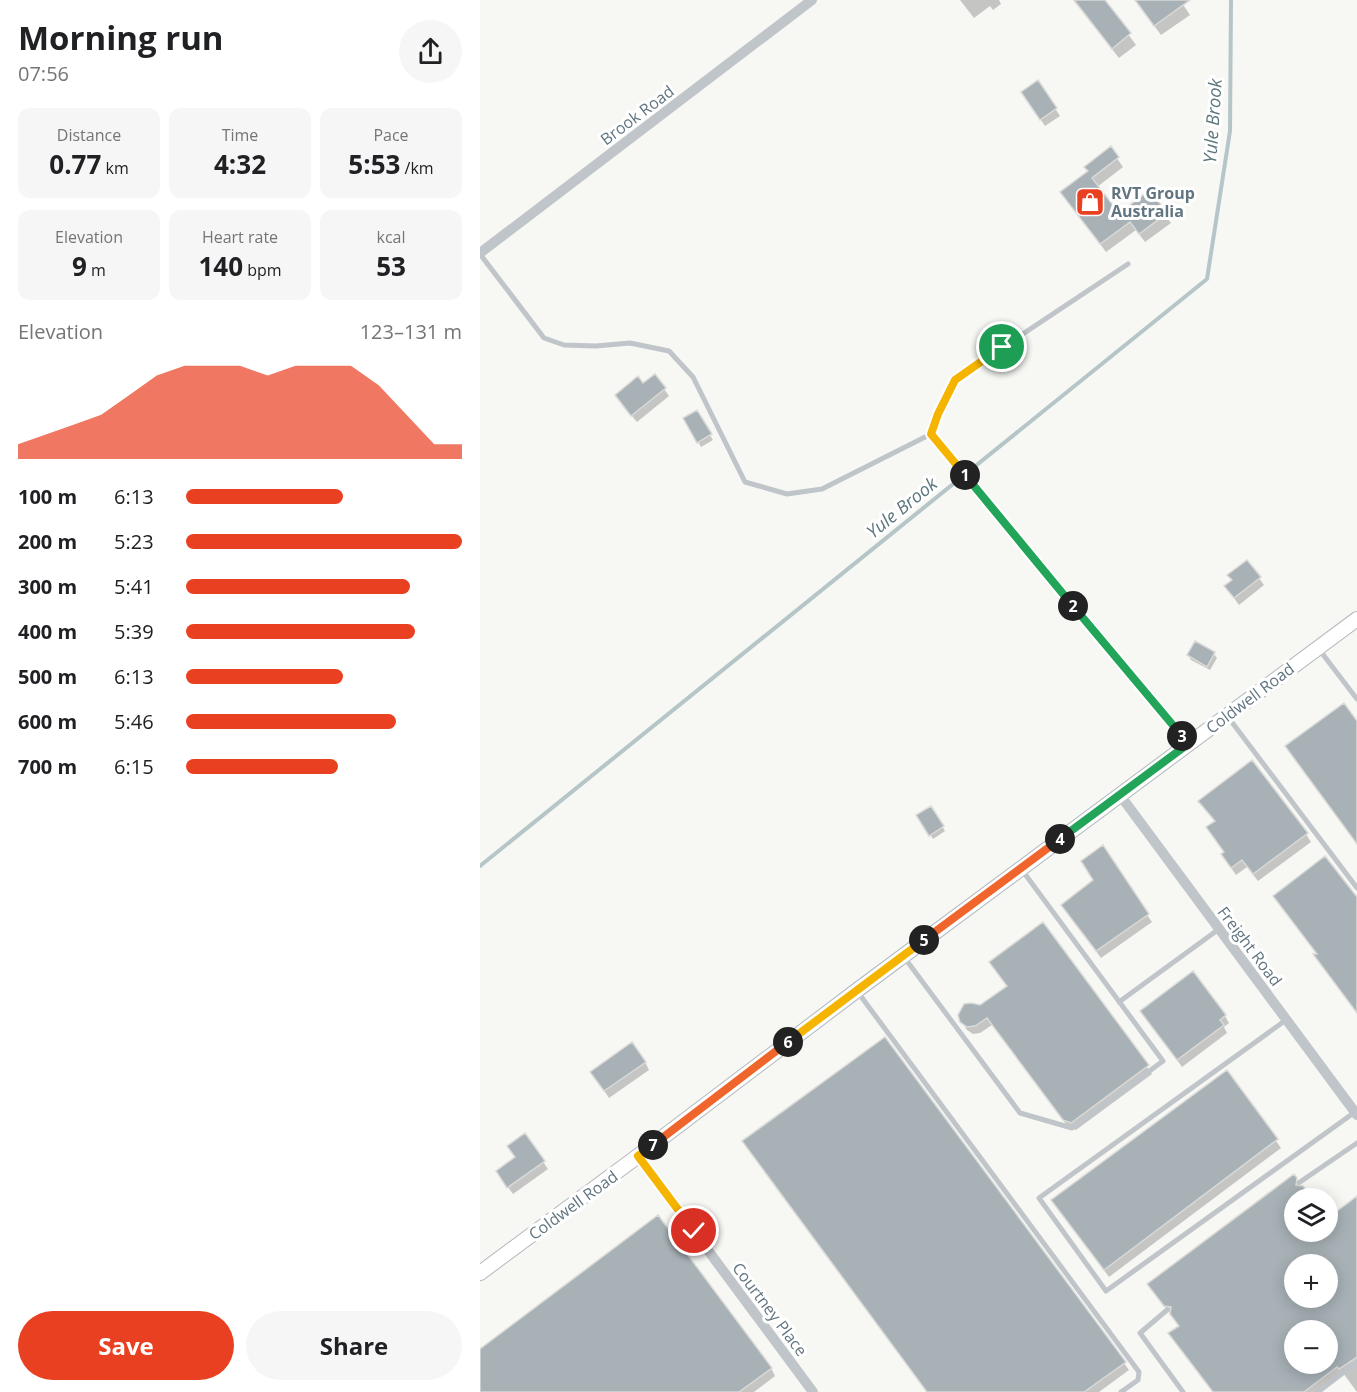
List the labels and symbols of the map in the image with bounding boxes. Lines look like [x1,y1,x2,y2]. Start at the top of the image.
water label: Yule Brook [1197,77,1227,164]
street label: Brook Road [596,80,678,150]
place label: RVT Group Australia [1111,182,1195,222]
shop icon: RVT Group Australia [1074,186,1106,218]
pin [976,321,1027,372]
pin: 1 [950,460,980,490]
water label: Yule Brook [861,471,943,543]
pin: 2 [1058,591,1088,621]
street label: Coldwell Road [1201,658,1299,738]
pin: 3 [1167,721,1197,751]
pin: 4 [1045,824,1075,854]
street label: Freight Road [1213,902,1287,990]
pin: 5 [909,925,939,955]
pin: 6 [773,1027,803,1057]
pin: 7 [638,1130,668,1160]
street label: Coldwell Road [524,1165,622,1245]
pin [668,1205,719,1256]
street label: Courtney Place [728,1258,812,1360]

